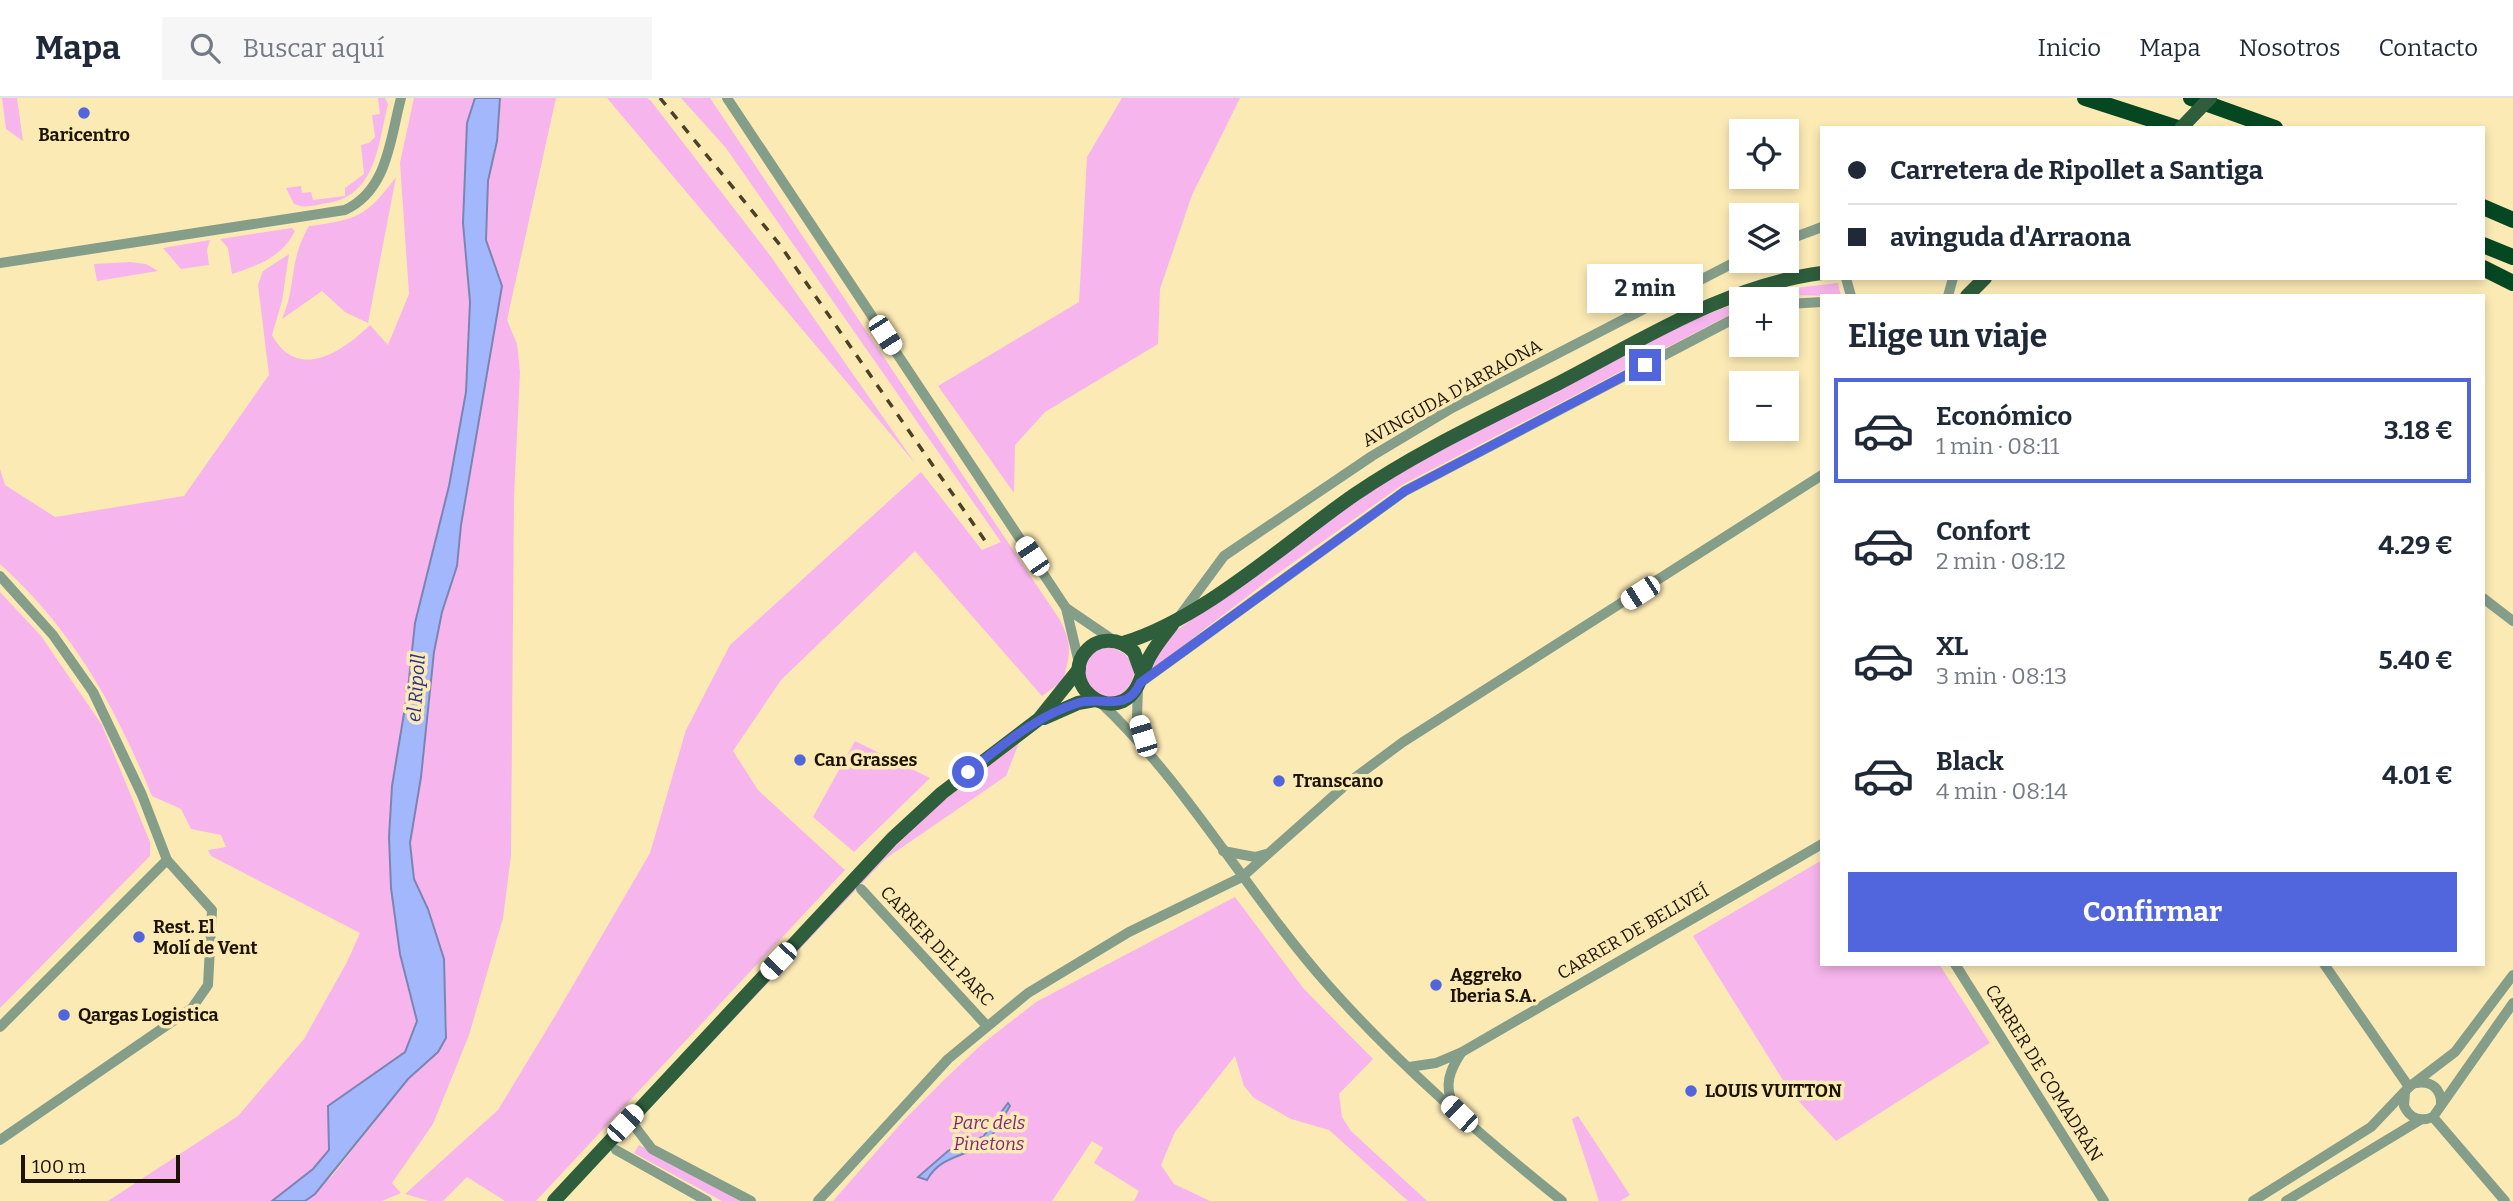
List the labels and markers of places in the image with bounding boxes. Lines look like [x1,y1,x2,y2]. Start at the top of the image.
marker: Baricentro [76,105,92,121]
place label: Baricentro [38,124,130,146]
place label: Can Grasses [814,749,918,771]
marker: Can Grasses [792,752,808,768]
place label: Transcano [1293,770,1383,792]
marker: Transcano [1271,773,1287,789]
place label: Rest. El Molí de Vent [153,916,258,959]
marker: Rest. El Molí de Vent [131,929,147,945]
place label: Aggreko Iberia S.A. [1450,964,1536,1007]
marker: Aggreko Iberia S.A. [1428,977,1444,993]
place label: Qargas Logistica [78,1004,219,1026]
marker: Qargas Logistica [56,1007,72,1023]
place label: LOUIS VUITTON [1705,1080,1842,1102]
marker: LOUIS VUITTON [1683,1083,1699,1099]

